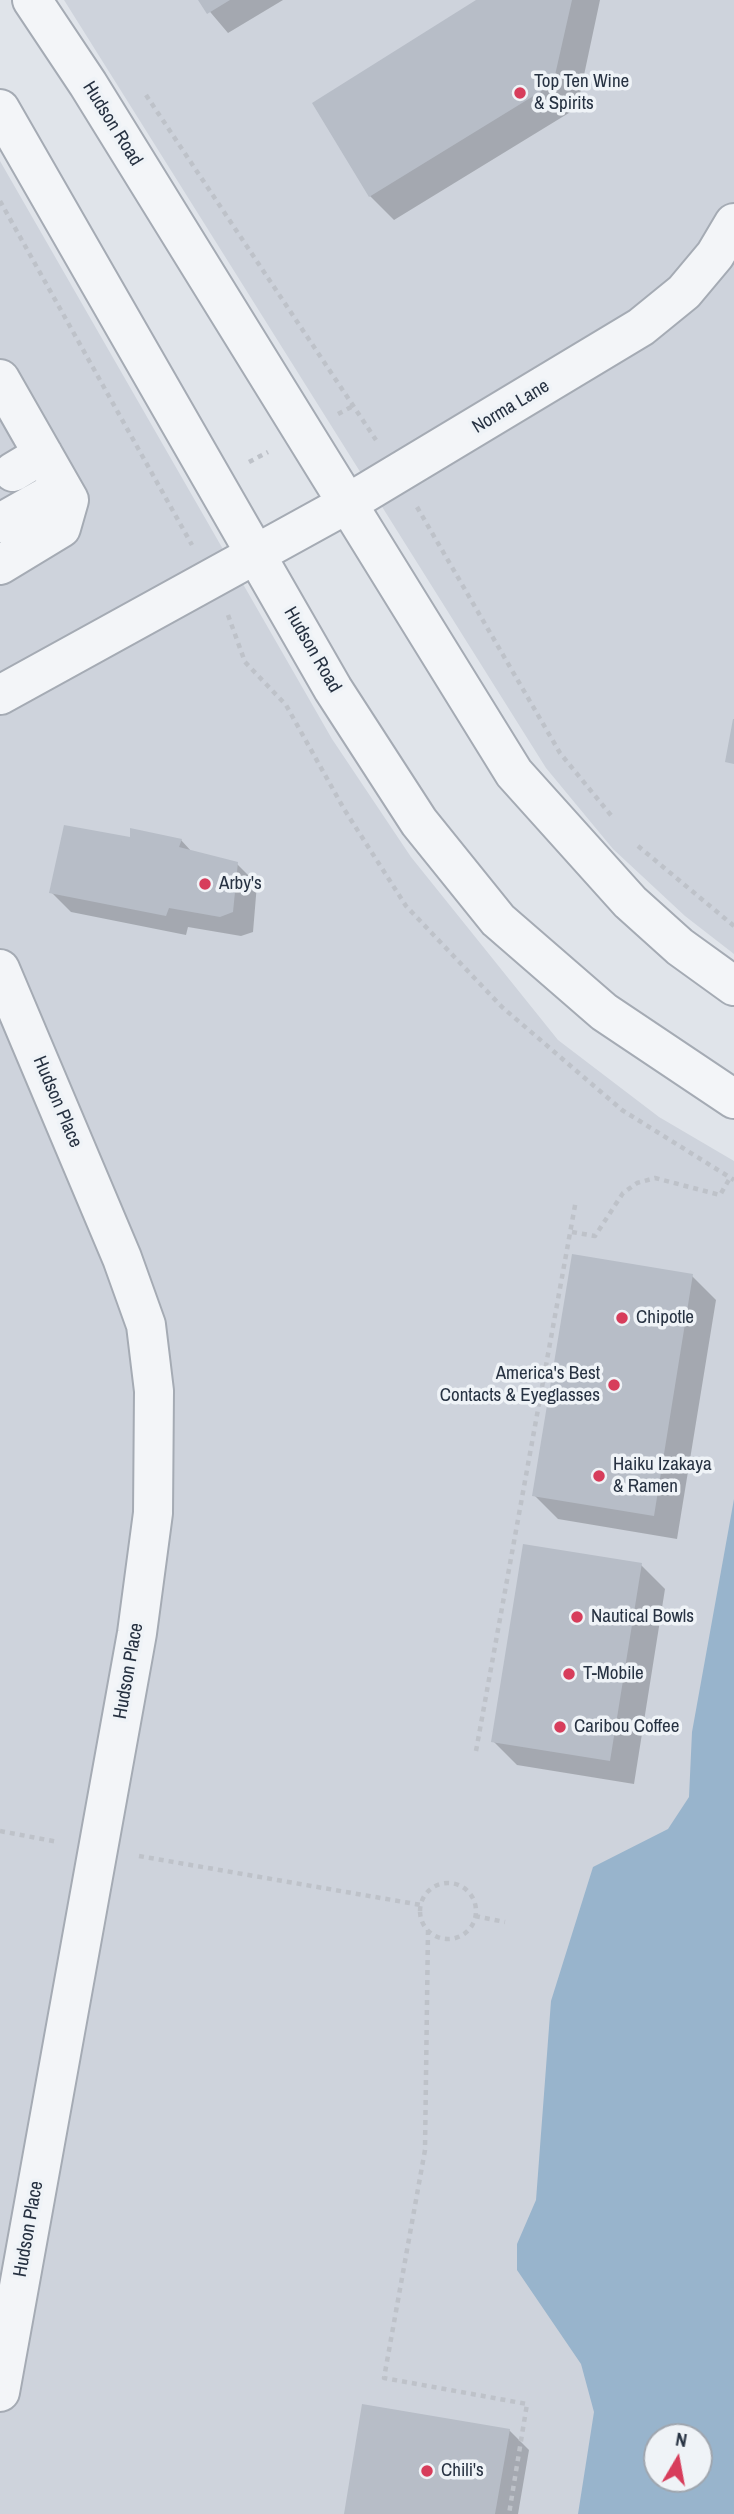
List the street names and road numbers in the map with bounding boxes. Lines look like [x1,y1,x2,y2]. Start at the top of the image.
street label: Hudson Road [77,78,147,170]
street label: Norma Lane [468,375,554,439]
street label: Hudson Road [278,603,346,697]
street label: Hudson Place [28,1053,86,1151]
street label: Hudson Place [109,1621,149,1721]
street label: Hudson Place [9,2179,49,2279]

